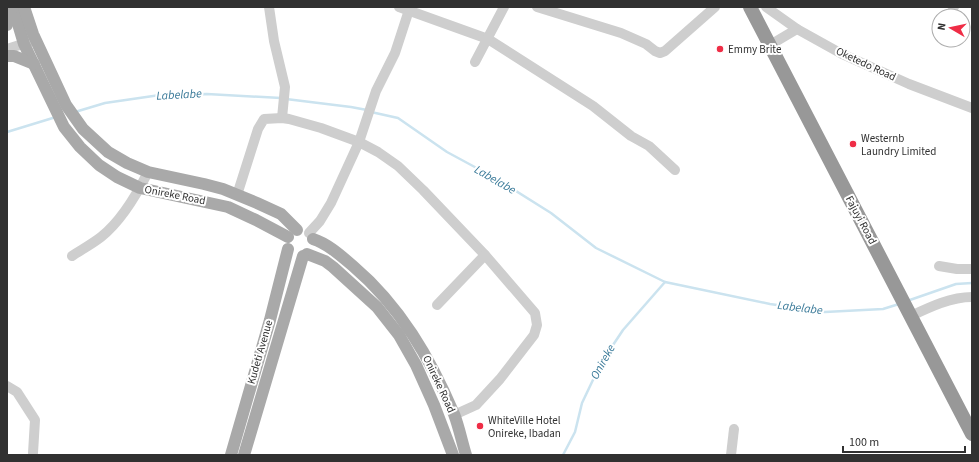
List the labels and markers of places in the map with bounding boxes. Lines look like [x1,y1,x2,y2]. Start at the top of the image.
place label: Emmy Brite [728,42,782,57]
marker: Emmy Brite [715,44,725,54]
place label: Westernb Laundry Limited [861,131,936,159]
marker: Westernb Laundry Limited [848,139,858,149]
place label: WhiteVille Hotel Onireke, Ibadan [488,413,561,441]
marker: WhiteVille Hotel Onireke, Ibadan [475,421,485,431]

